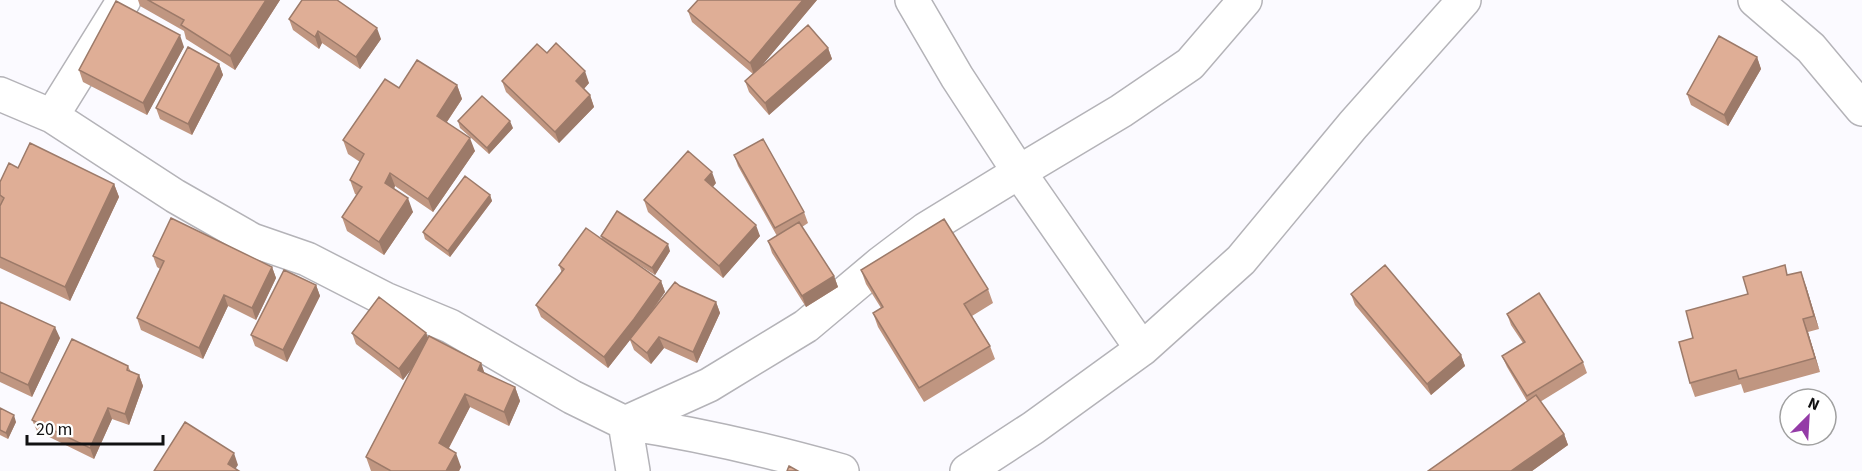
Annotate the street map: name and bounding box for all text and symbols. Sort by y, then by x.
north arrow [1778,387,1838,447]
text: N [1804,392,1823,416]
scale bar [27,408,164,446]
text: 20 m [36,417,72,442]

